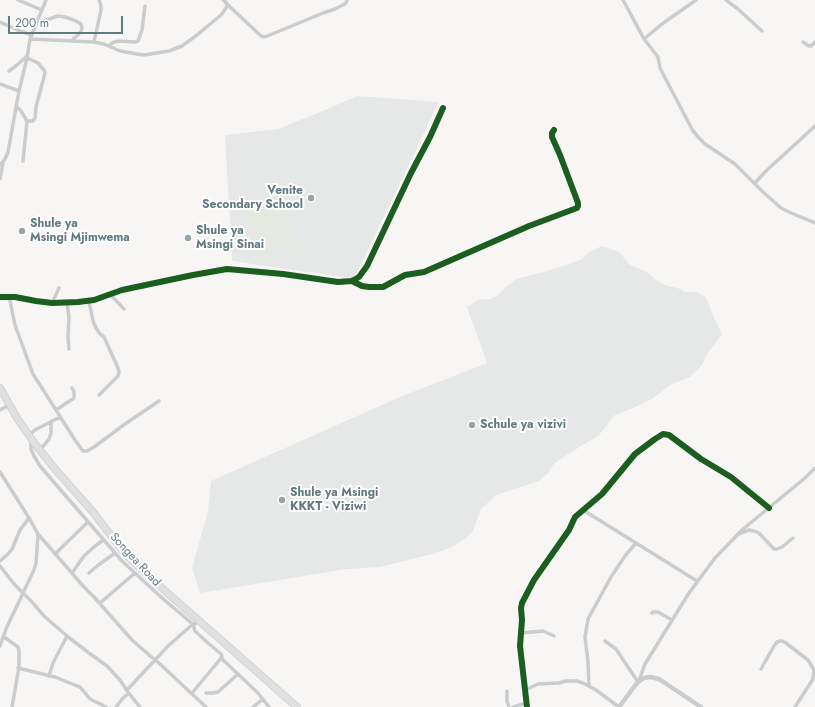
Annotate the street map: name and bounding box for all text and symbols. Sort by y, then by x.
scale bar [10,8,125,34]
text: 200 m [15,14,49,32]
place label: Venite Secondary School [202,184,303,212]
marker: Venite Secondary School [306,193,316,203]
place label: Shule ya Msingi Mjimwema [30,217,130,245]
place label: Shule ya Msingi Sinai [196,224,264,252]
marker: Shule ya Msingi Mjimwema [17,226,27,236]
marker: Shule ya Msingi Sinai [183,233,193,243]
place label: Schule ya vizivi [480,418,566,432]
marker: Schule ya vizivi [467,420,477,430]
place label: Shule ya Msingi KKKT - Viziwi [290,486,378,514]
marker: Shule ya Msingi KKKT - Viziwi [277,495,287,505]
street label: Songea Road [107,530,163,590]

